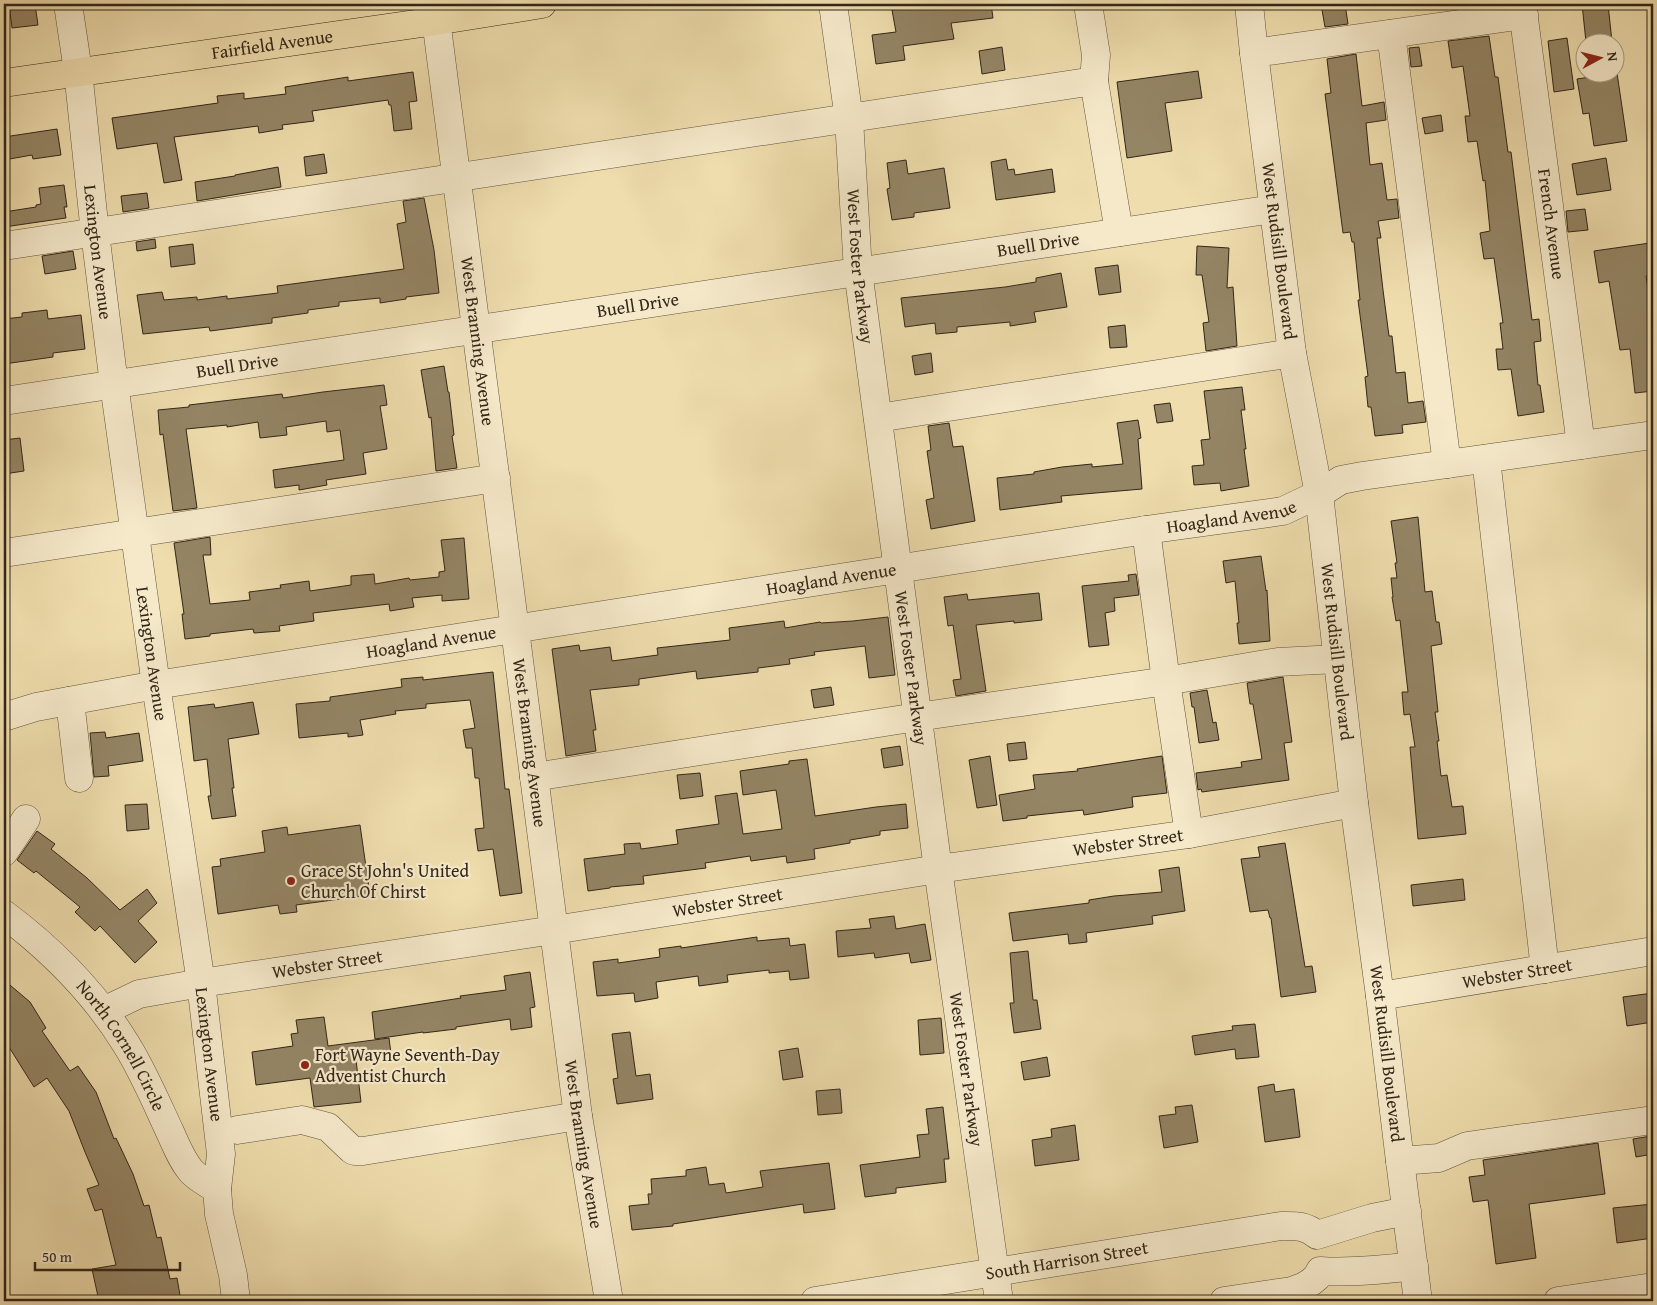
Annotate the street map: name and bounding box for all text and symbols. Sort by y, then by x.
street label: Fairfield Avenue [210,22,335,66]
north arrow [1574,32,1624,82]
text: N [1602,51,1623,63]
street label: West Rudisill Boulevard [1255,161,1304,342]
street label: French Avenue [1531,167,1573,281]
street label: Lexington Avenue [77,184,120,321]
street label: West Foster Parkway [840,188,882,346]
street label: Buell Drive [995,224,1081,264]
street label: West Branning Avenue [454,255,502,427]
street label: Buell Drive [595,285,681,324]
street label: Buell Drive [194,346,280,385]
street label: Hoagland Avenue [1165,492,1301,540]
street label: Hoagland Avenue [764,555,898,602]
street label: West Rudisill Boulevard [1314,562,1361,742]
street label: Lexington Avenue [129,585,175,722]
street label: West Foster Parkway [888,589,935,747]
street label: Hoagland Avenue [364,618,498,665]
street label: West Branning Avenue [506,657,554,829]
street label: Webster Street [1071,821,1186,863]
place label: Grace St John's United Church Of Chirst [301,857,469,905]
marker: Grace St John's United Church Of Chirst [285,875,297,887]
street label: Webster Street [670,880,785,924]
street label: Webster Street [270,942,385,985]
street label: Webster Street [1460,950,1575,995]
street label: West Rudisill Boulevard [1363,963,1412,1144]
street label: North Cornell Circle [70,973,173,1115]
street label: Lexington Avenue [189,986,231,1123]
street label: West Foster Parkway [943,990,991,1148]
place label: Fort Wayne Seventh-Day Adventist Church [315,1041,500,1089]
street label: West Branning Avenue [558,1058,611,1230]
marker: Fort Wayne Seventh-Day Adventist Church [299,1059,311,1071]
street label: South Harrison Street [983,1233,1151,1286]
scale bar [35,1240,180,1272]
text: 50 m [42,1246,73,1267]

